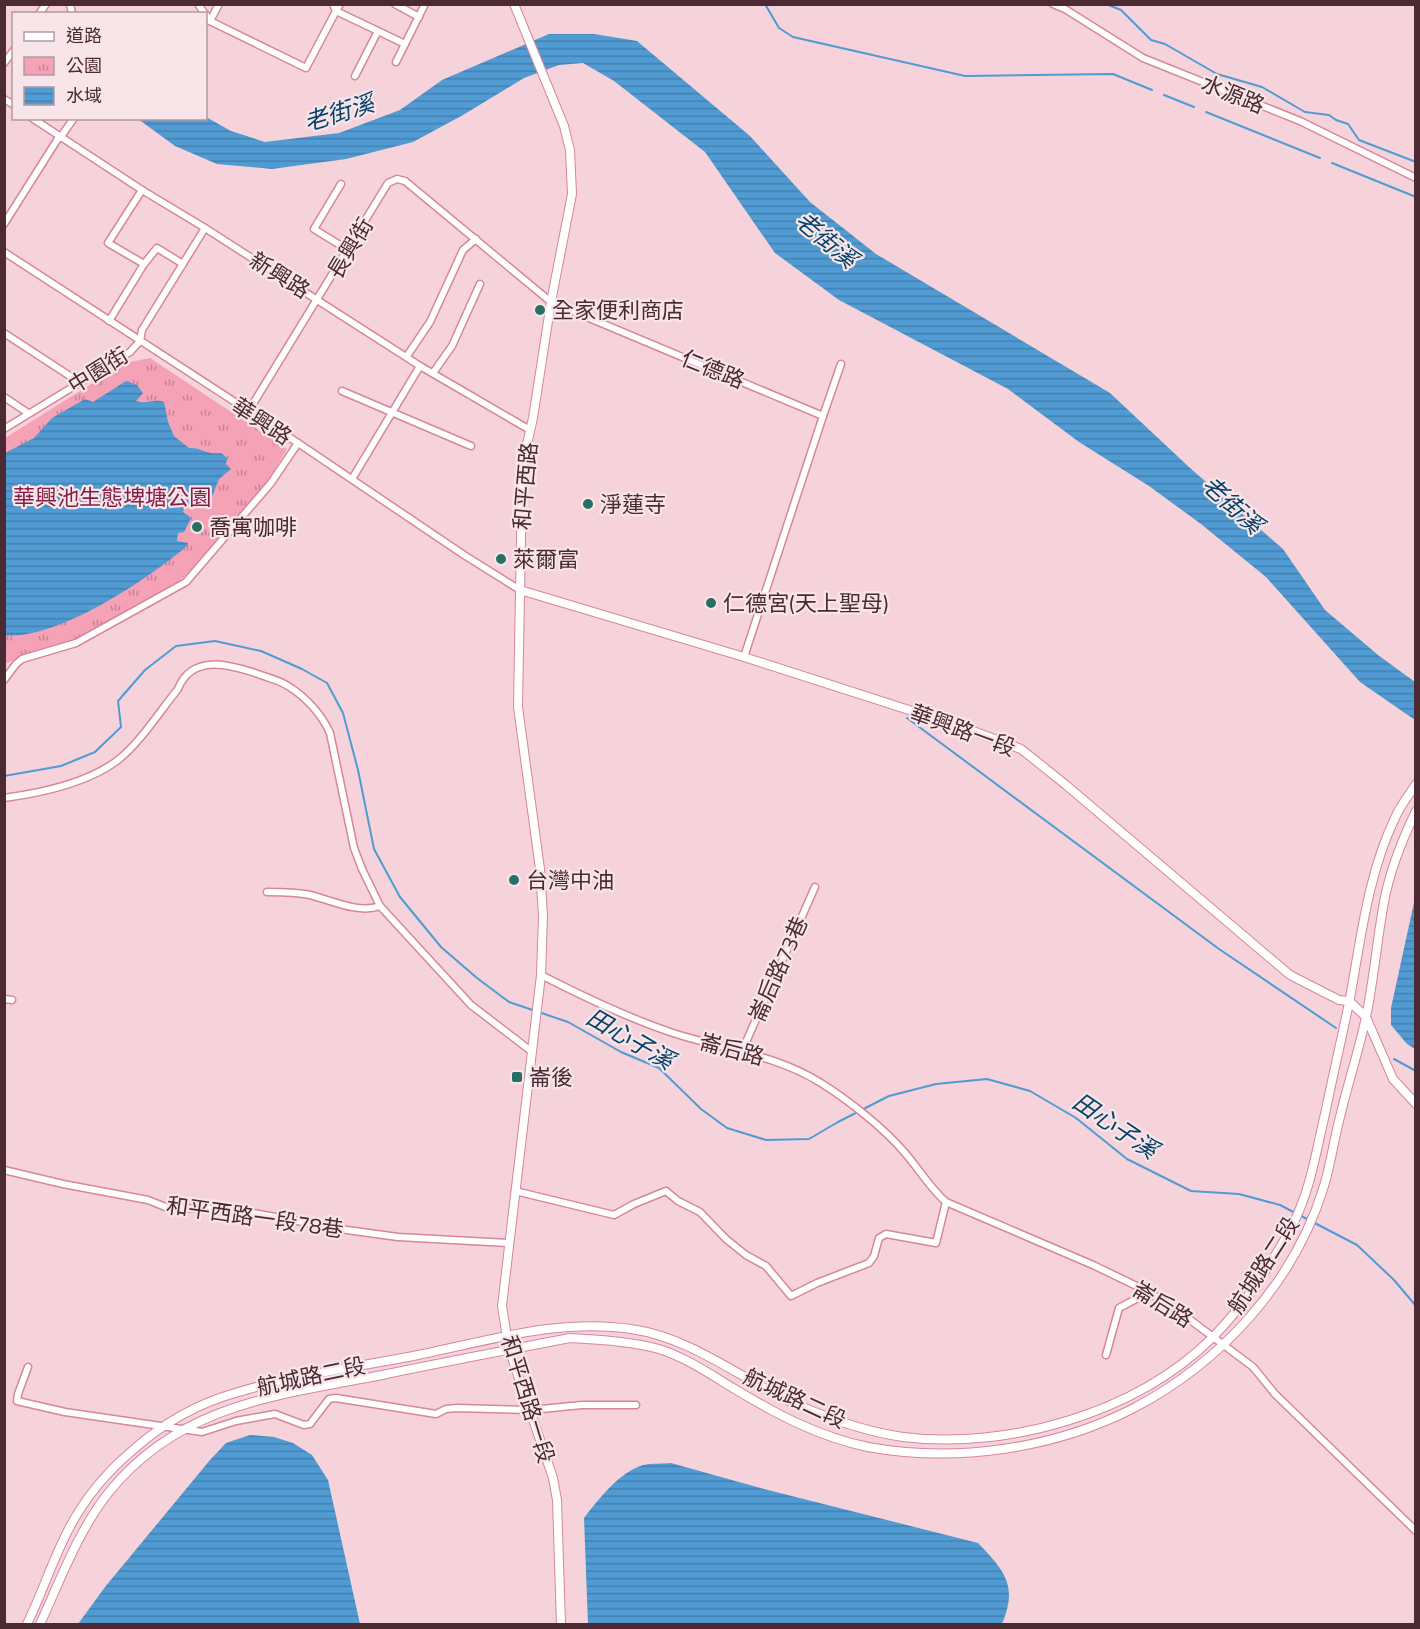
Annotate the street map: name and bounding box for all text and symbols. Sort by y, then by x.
legend [12,12,207,120]
text: 道路 [66,22,102,49]
text: 公園 [66,52,102,79]
street label: 水源路 [1196,66,1270,122]
text: 水域 [66,82,102,109]
water label: 老街溪 [299,83,381,140]
water label: 老街溪 [787,202,868,278]
street label: 長興街 [318,211,382,285]
street label: 新興路 [243,243,317,307]
place label: 全家便利商店 [552,293,684,327]
marker: 全家便利商店 [533,303,547,317]
street label: 中園街 [61,338,135,402]
street label: 仁德路 [676,341,750,397]
street label: 華興路 [225,389,299,453]
street label: 和平西路 [504,441,546,531]
water label: 老街溪 [1194,467,1274,544]
park label: 華興池生態埤塘公園 [13,480,211,514]
place label: 淨蓮寺 [600,487,666,521]
marker: 淨蓮寺 [581,497,595,511]
place label: 喬寓咖啡 [209,510,297,544]
marker: 喬寓咖啡 [190,520,204,534]
place label: 萊爾富 [513,542,579,576]
marker: 萊爾富 [494,552,508,566]
place label: 仁德宮(天上聖母) [723,586,889,620]
marker: 仁德宮(天上聖母) [704,596,718,610]
street label: 華興路一段 [905,695,1021,765]
place label: 台灣中油 [526,863,614,897]
marker: 台灣中油 [507,873,521,887]
street label: 崙后路73巷 [740,911,816,1027]
water label: 田心子溪 [580,999,684,1079]
street label: 崙后路 [696,1024,768,1074]
place label: 崙後 [529,1060,573,1094]
marker: 崙後 [510,1070,524,1084]
water label: 田心子溪 [1066,1083,1168,1169]
street label: 和平西路一段78巷 [164,1188,346,1246]
street label: 航城路二段 [1219,1210,1307,1320]
street label: 崙后路 [1126,1272,1200,1336]
street label: 和平西路一段 [492,1331,564,1467]
street label: 航城路二段 [254,1348,368,1404]
street label: 航城路二段 [738,1359,852,1437]

